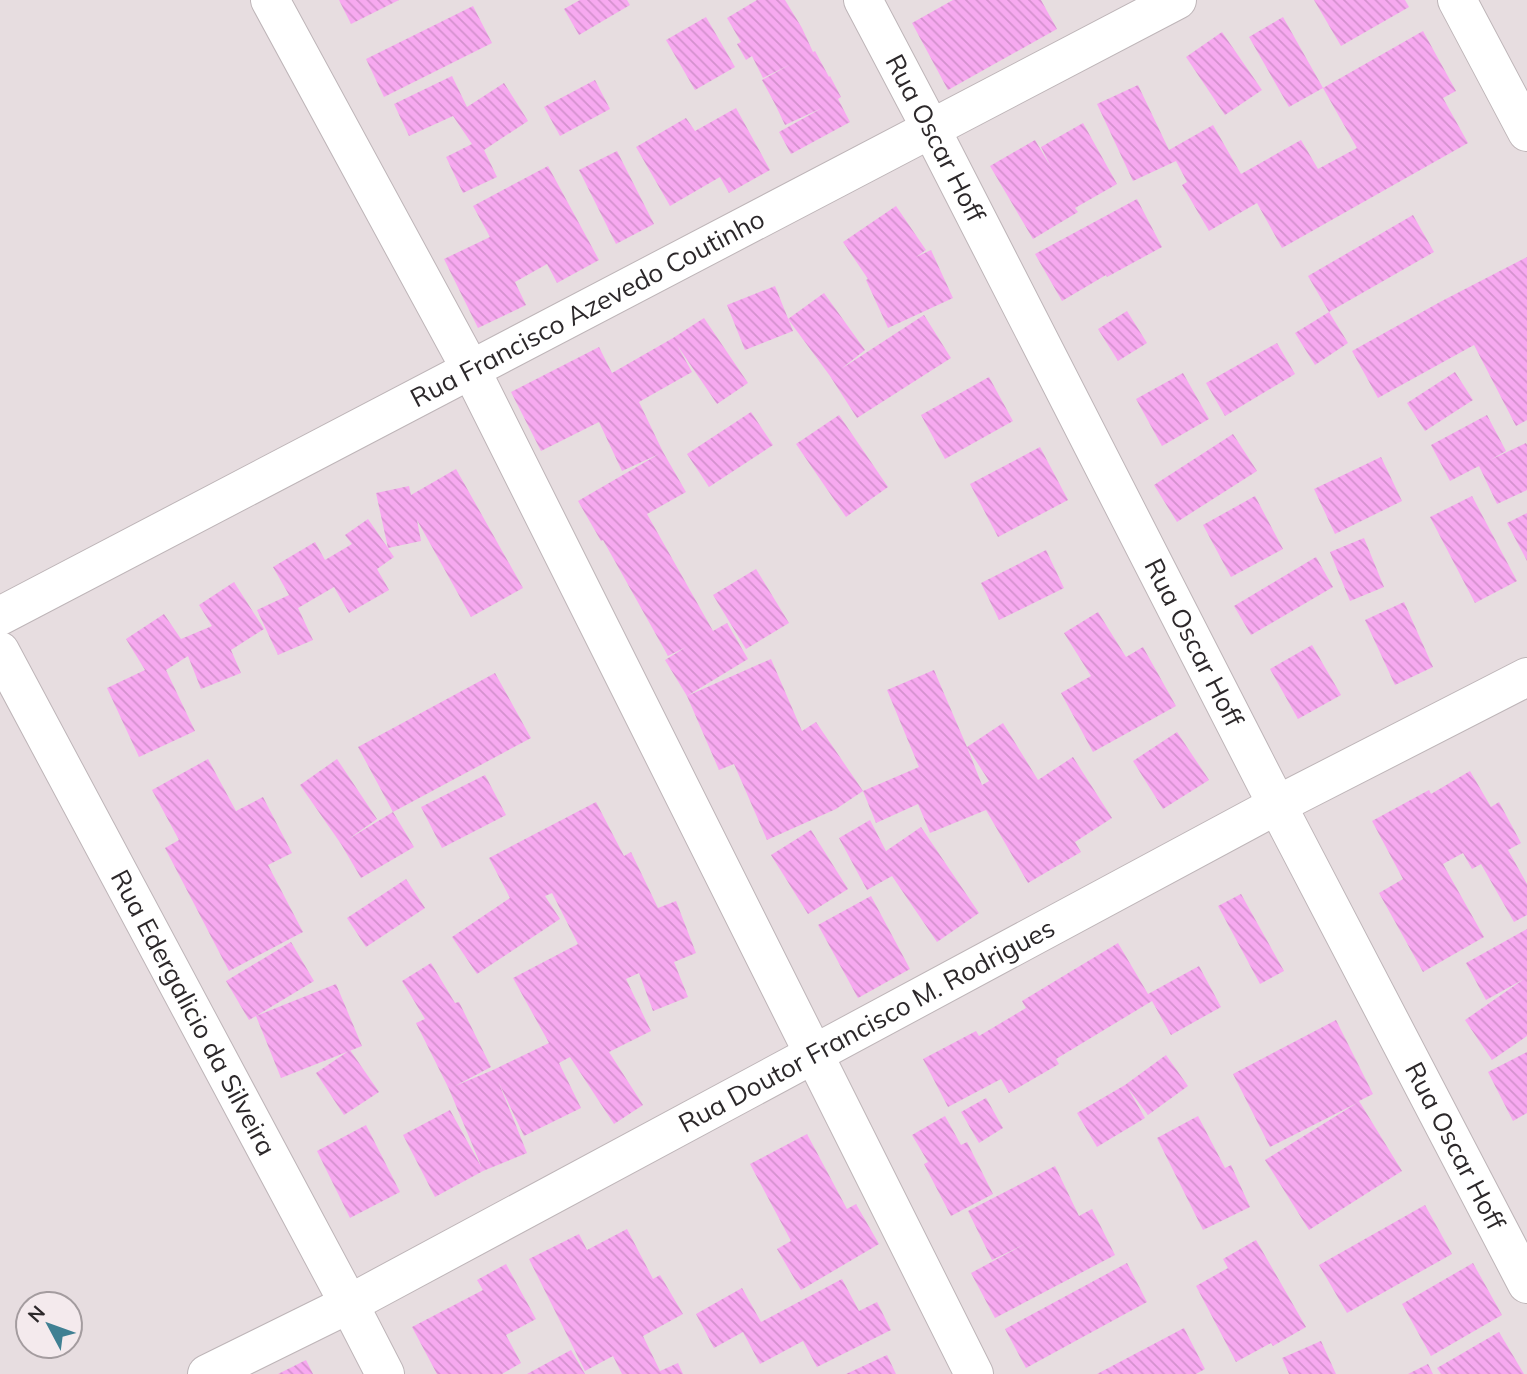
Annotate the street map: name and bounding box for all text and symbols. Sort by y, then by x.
street label: Rua Oscar Hoff [878,48,993,229]
street label: Rua Francisco Azevedo Coutinho [405,202,770,414]
street label: Rua Oscar Hoff [1138,553,1252,733]
street label: Rua Edergalicio da Silveira [104,864,284,1161]
street label: Rua Doutor Francisco M. Rodrigues [673,911,1060,1140]
street label: Rua Oscar Hoff [1398,1056,1513,1237]
north arrow [14,1290,84,1360]
text: N [22,1301,50,1327]

